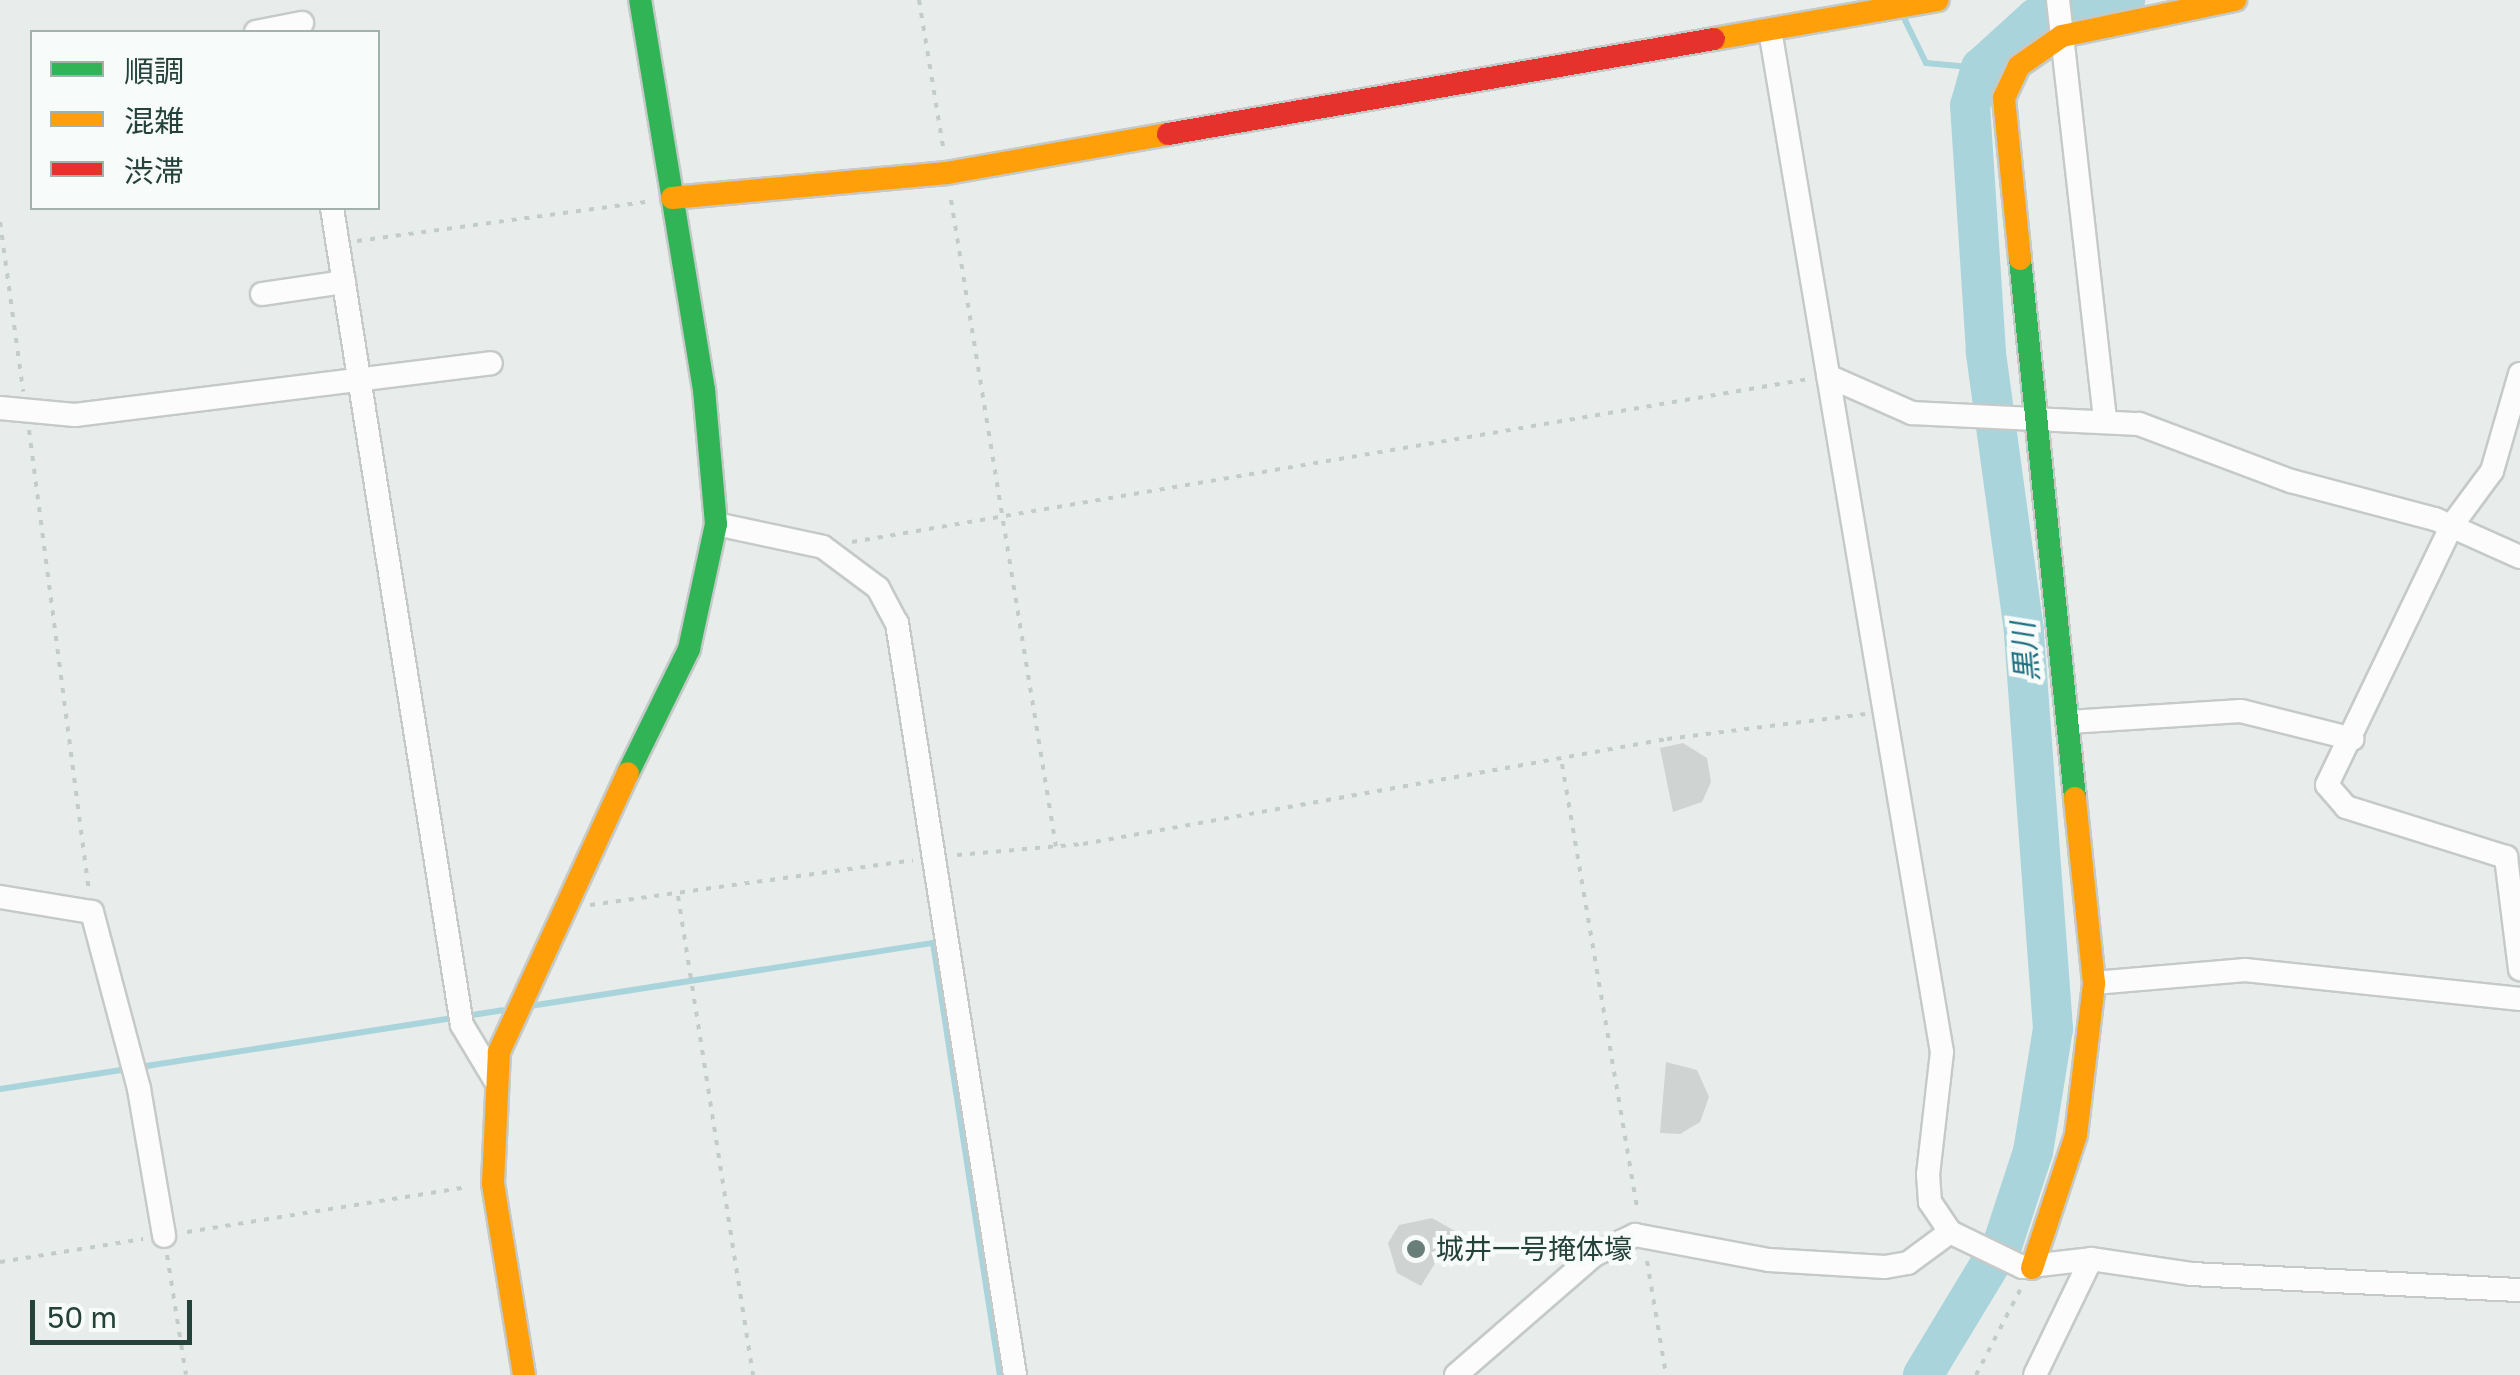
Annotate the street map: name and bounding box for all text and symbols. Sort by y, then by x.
legend [30,30,380,210]
text: 順調 [124,53,184,89]
text: 混雑 [124,103,184,139]
text: 渋滞 [124,153,184,189]
water label: 黒川 [2004,621,2046,683]
place label: 城井一号掩体壕 [1436,1232,1632,1266]
marker: 城井一号掩体壕 [1405,1238,1427,1260]
scale bar [35,1280,198,1342]
text: 50 m [47,1299,117,1335]

